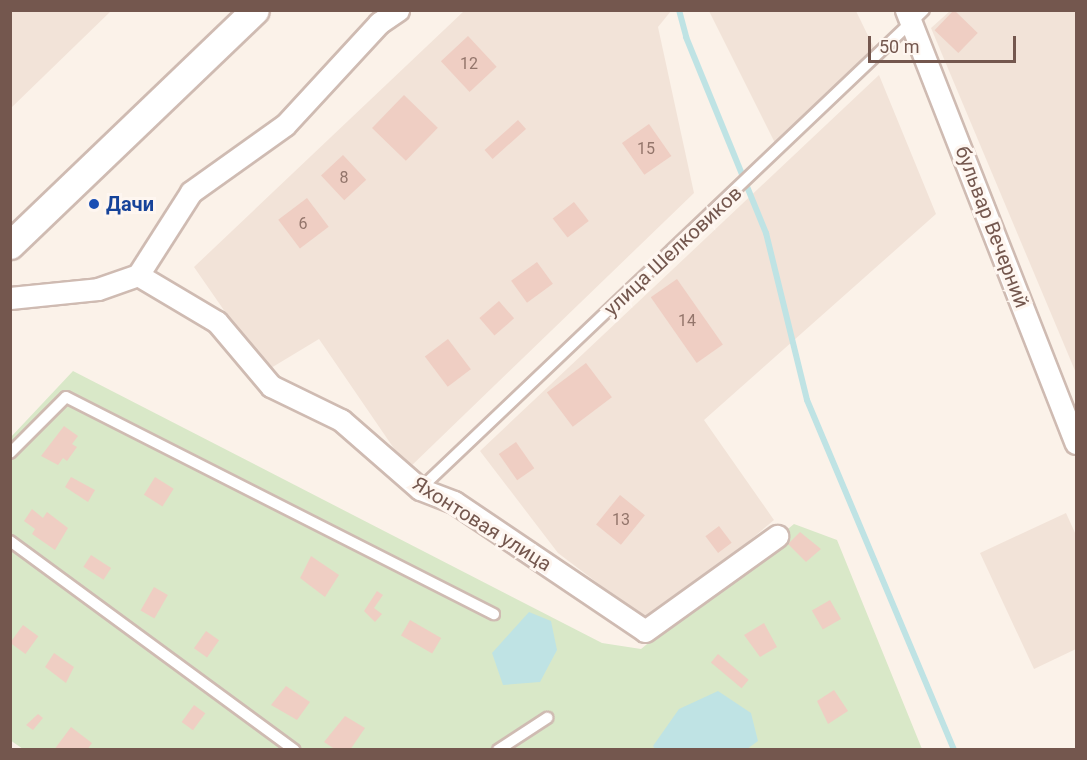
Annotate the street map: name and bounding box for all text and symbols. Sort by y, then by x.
scale bar [871,24,1020,62]
text: 50 m [879,36,919,57]
house number: 12 [460,54,478,74]
house number: 15 [637,139,655,159]
street label: бульвар Вечерний [950,143,1034,311]
house number: 8 [340,168,348,188]
street label: улица Шелковиков [599,181,747,321]
place label: Дачи [106,192,154,216]
marker: Дачи [87,197,101,211]
house number: 6 [299,214,307,234]
house number: 14 [678,311,696,331]
street label: Яхонтовая улица [408,472,556,576]
house number: 13 [612,510,630,530]

